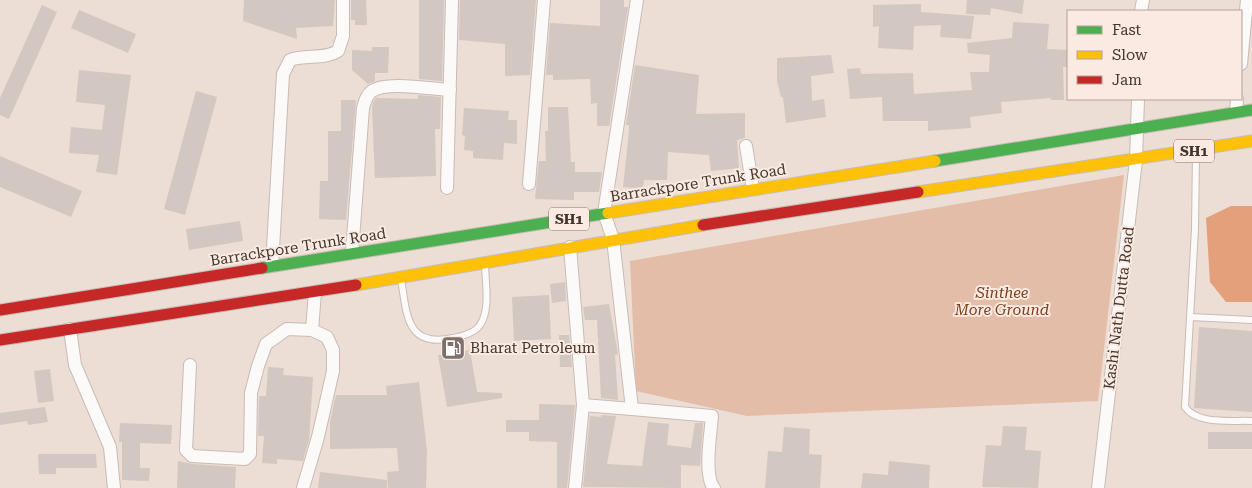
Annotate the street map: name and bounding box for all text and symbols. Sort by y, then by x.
legend [1067,10,1242,100]
text: Fast [1112,21,1142,39]
text: Slow [1112,46,1148,64]
text: Jam [1112,71,1142,89]
road number: SH1 [1174,140,1214,162]
street label: Barrackpore Trunk Road [609,160,788,206]
road number: SH1 [549,208,589,230]
street label: Barrackpore Trunk Road [209,224,388,270]
street label: Kashi Nath Dutta Road [1100,225,1138,391]
park label: Sinthee More Ground [954,284,1049,319]
fuel station icon: Bharat Petroleum [440,335,466,361]
place label: Bharat Petroleum [470,339,596,357]

